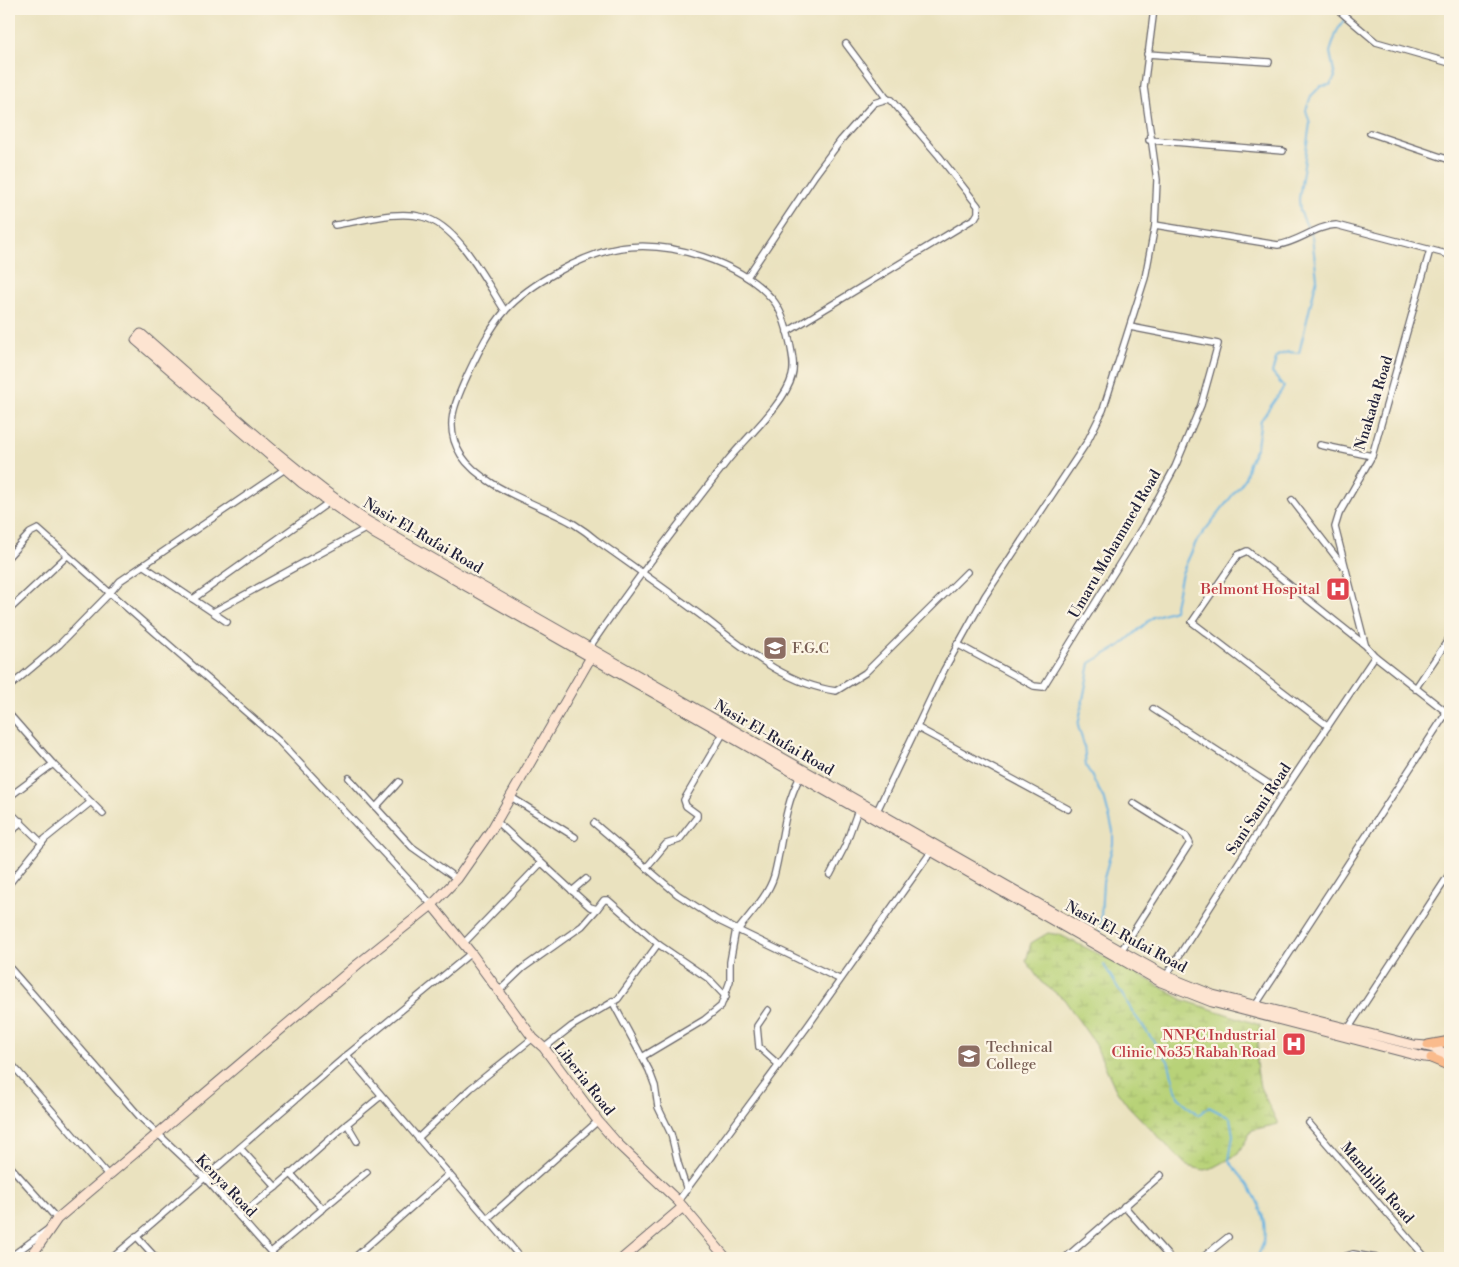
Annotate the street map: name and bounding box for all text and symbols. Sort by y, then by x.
street label: Nnakada Road [1351,353,1397,452]
street label: Umaru Mohammed Road [1065,466,1166,622]
street label: Nasir El-Rufai Road [360,494,487,578]
hospital icon: Belmont Hospital [1325,576,1351,602]
place label: Belmont Hospital [1199,580,1321,599]
school or university icon: F.G.C [762,635,788,661]
place label: F.G.C [792,639,829,658]
street label: Nasir El-Rufai Road [711,696,838,780]
street label: Sani Sami Road [1222,759,1296,858]
street label: Nasir El-Rufai Road [1062,897,1191,977]
place label: NNPC Industrial Clinic No35 Rabah Road [1111,1026,1277,1062]
hospital icon: NNPC Industrial Clinic No35 Rabah Road [1281,1031,1307,1057]
street label: Liberia Road [549,1038,619,1120]
place label: Technical College [986,1038,1053,1074]
school or university icon: Technical College [956,1043,982,1069]
street label: Mambilla Road [1336,1138,1418,1228]
street label: Kenya Road [191,1151,261,1222]

